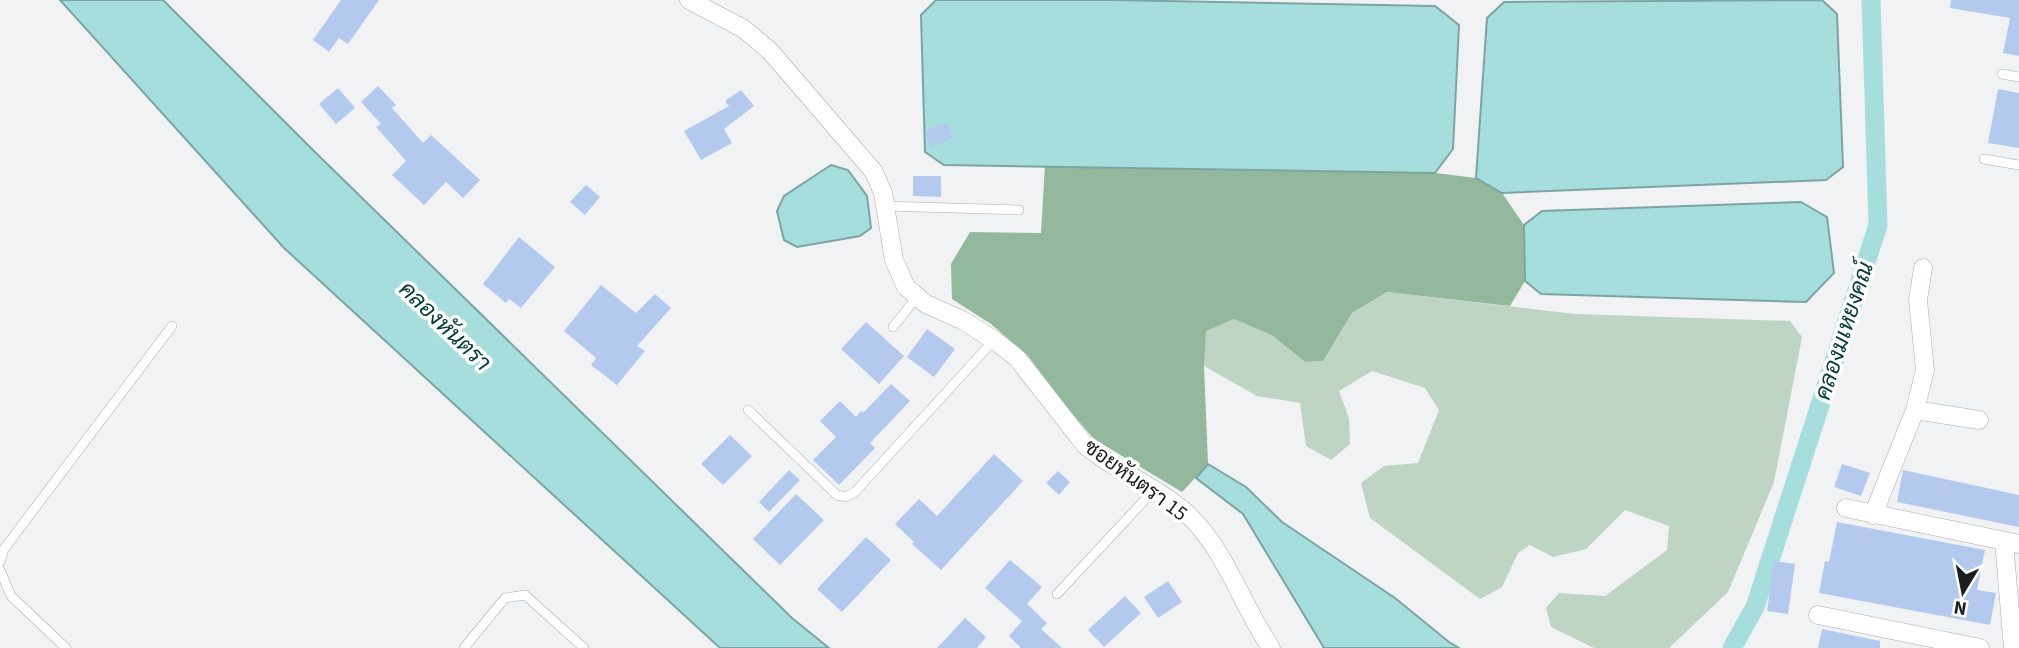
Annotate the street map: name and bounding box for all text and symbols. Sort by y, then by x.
water label: คลองมเหยงคณ์ [1806,255,1883,404]
water label: คลองหันตรา [392,274,498,378]
street label: ซอยหันตรา 15 [1078,432,1194,528]
north arrow [1928,557,1998,627]
text: N [1952,593,1969,622]

